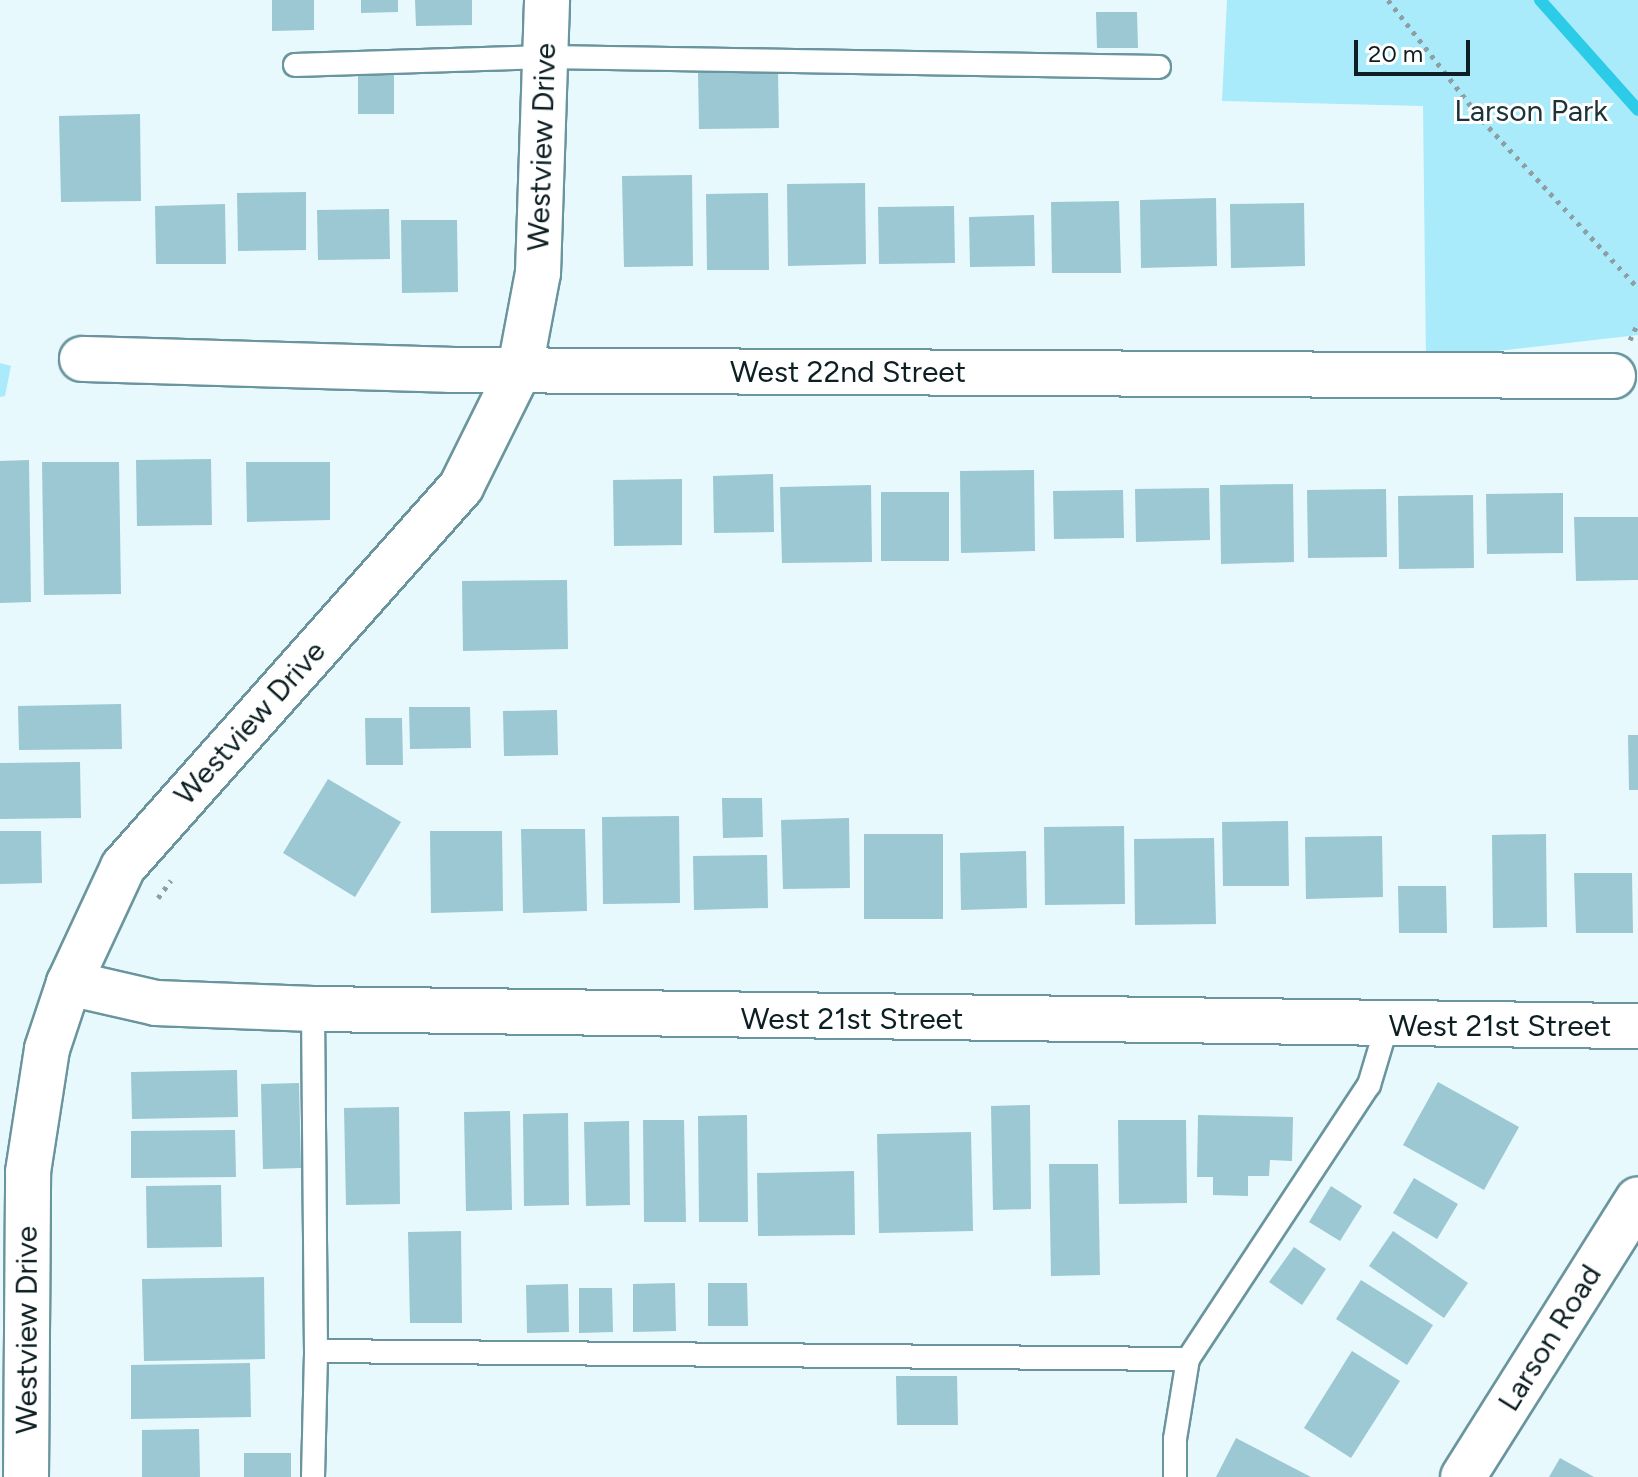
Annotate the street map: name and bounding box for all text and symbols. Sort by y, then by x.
scale bar [1358,24,1474,74]
text: 20 m [1368,39,1423,68]
street label: Westview Drive [520,42,564,252]
park label: Larson Park [1454,93,1608,129]
street label: West 22nd Street [730,354,966,390]
street label: Westview Drive [167,634,333,812]
street label: West 21st Street [741,1001,963,1037]
street label: West 21st Street [1389,1008,1611,1044]
street label: Westview Drive [9,1226,45,1434]
street label: Larson Road [1491,1258,1609,1418]

